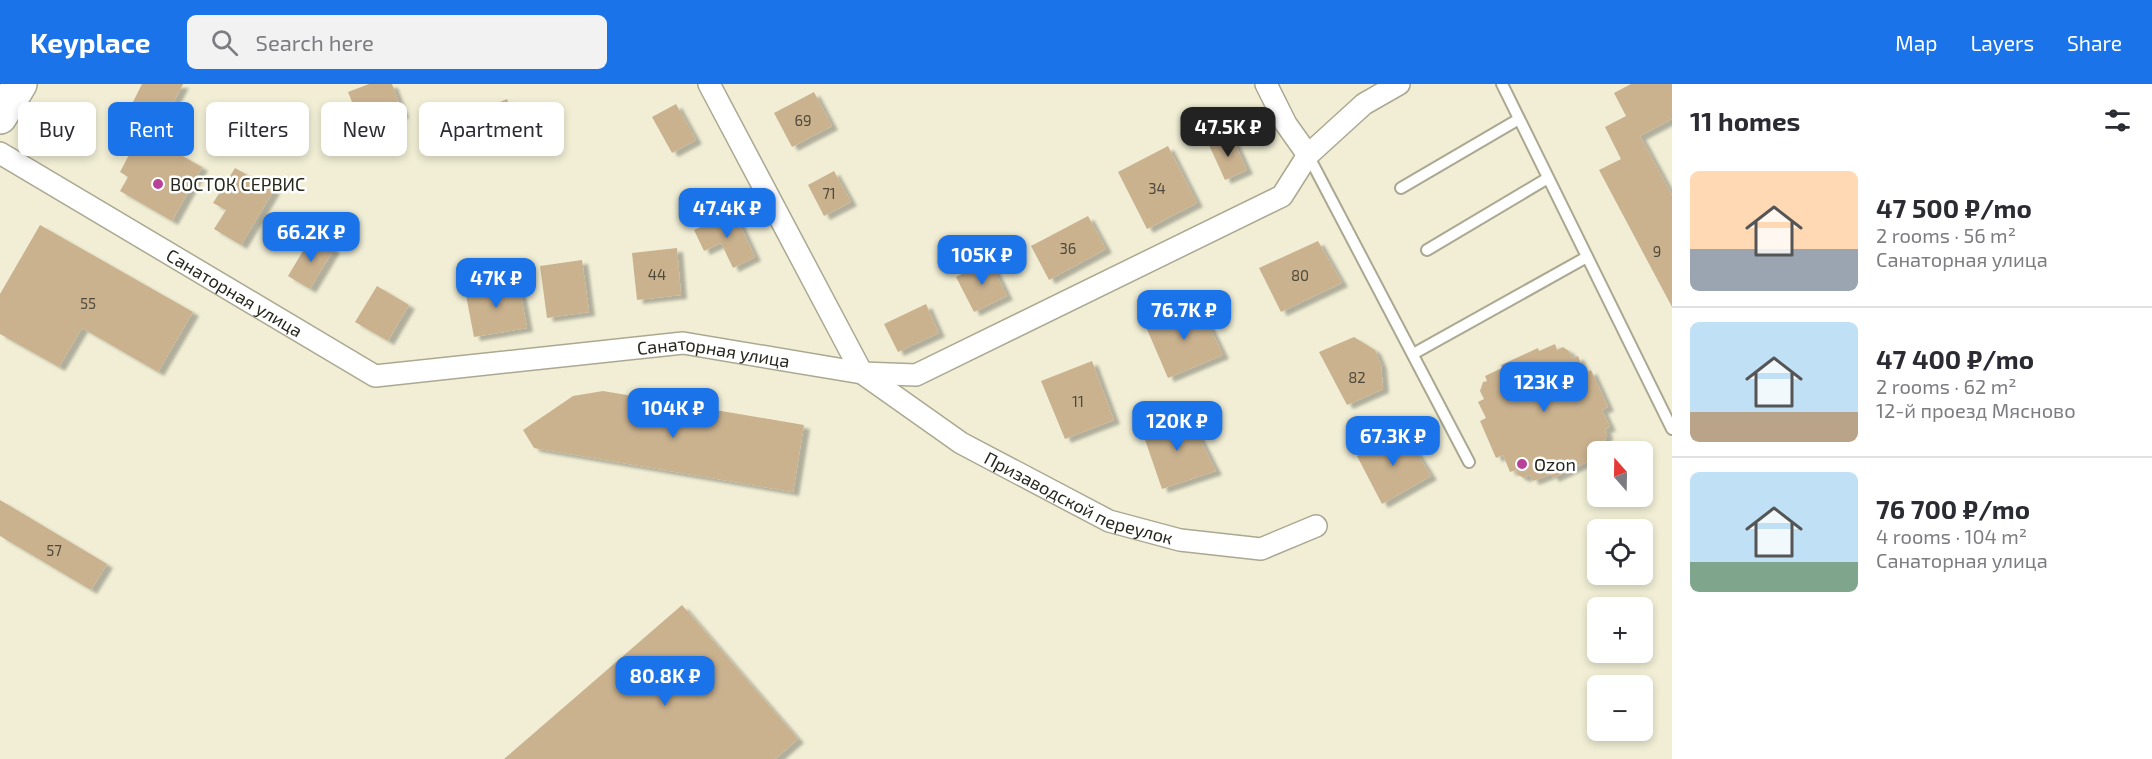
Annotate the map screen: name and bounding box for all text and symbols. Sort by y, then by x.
search box [187,15,607,69]
text: Keyplace [30,25,151,59]
icon: search [208,26,241,59]
text: Search here [256,29,374,55]
text: Map [1895,30,1937,55]
text: Layers [1970,30,2034,55]
text: Share [2067,30,2122,55]
chip: Buy [18,102,96,156]
chip: Rent [108,102,194,156]
chip: Filters [206,102,309,156]
chip: New [321,102,407,156]
chip: Apartment [419,102,564,156]
icon: filters [2101,104,2134,137]
text: 11 homes [1690,105,1800,136]
pin: 47.5K ₽ [1173,107,1283,158]
house number: 69 [794,111,812,129]
text: 47.5K ₽ [1194,114,1262,138]
place label: ВОСТОК СЕРВИС [170,173,305,195]
marker: ВОСТОК СЕРВИС [151,177,165,191]
house number: 34 [1148,179,1166,197]
house number: 71 [822,184,836,202]
pin: 47.4K ₽ [672,188,782,239]
text: 47 500 ₽/mo [1876,192,2032,223]
text: 47.4K ₽ [693,195,761,219]
icon: home [1738,195,1810,267]
pin: 66.2K ₽ [256,212,366,263]
text: 66.2K ₽ [277,219,345,243]
text: 2 rooms · 56 m² [1876,223,2016,247]
pin: 105K ₽ [933,235,1031,286]
house number: 36 [1060,239,1076,257]
text: 105K ₽ [952,242,1012,266]
house number: 9 [1653,242,1661,260]
street label: Санаторная улица [163,244,307,342]
text: Санаторная улица [1876,247,2048,271]
pin: 47K ₽ [454,258,538,309]
text: 47K ₽ [470,265,522,289]
house number: 44 [648,265,666,283]
house number: 80 [1291,266,1309,284]
pin: 76.7K ₽ [1129,290,1239,341]
house number: 55 [80,294,96,312]
text: 76.7K ₽ [1151,297,1217,321]
street label: Санаторная улица [636,332,792,372]
text: 47 400 ₽/mo [1876,343,2034,374]
icon: home [1738,346,1810,418]
pin: 123K ₽ [1495,362,1593,413]
house number: 82 [1348,368,1366,386]
text: 123K ₽ [1514,369,1574,393]
text: 2 rooms · 62 m² [1876,374,2016,398]
pin: 104K ₽ [624,388,722,439]
house number: 11 [1072,392,1084,410]
text: 104K ₽ [642,395,704,419]
text: 12-й проезд Мясново [1876,398,2076,422]
pin: 120K ₽ [1128,401,1226,452]
text: 120K ₽ [1146,408,1208,432]
pin: 67.3K ₽ [1338,416,1448,467]
text: 67.3K ₽ [1360,423,1426,447]
north arrow [1587,441,1653,507]
map controls [1587,441,1653,741]
street label: Призаводской переулок [981,446,1176,549]
place label: Ozon [1534,453,1576,475]
marker: Ozon [1515,457,1529,471]
text: 76 700 ₽/mo [1876,493,2030,524]
icon: home [1738,496,1810,568]
button: locate [1587,519,1653,585]
text: 4 rooms · 104 m² [1876,524,2027,548]
house number: 57 [46,541,62,559]
text: Санаторная улица [1876,548,2048,572]
button: + [1587,597,1653,663]
pin: 80.8K ₽ [610,656,720,707]
text: 80.8K ₽ [629,663,701,687]
button: − [1587,675,1653,741]

